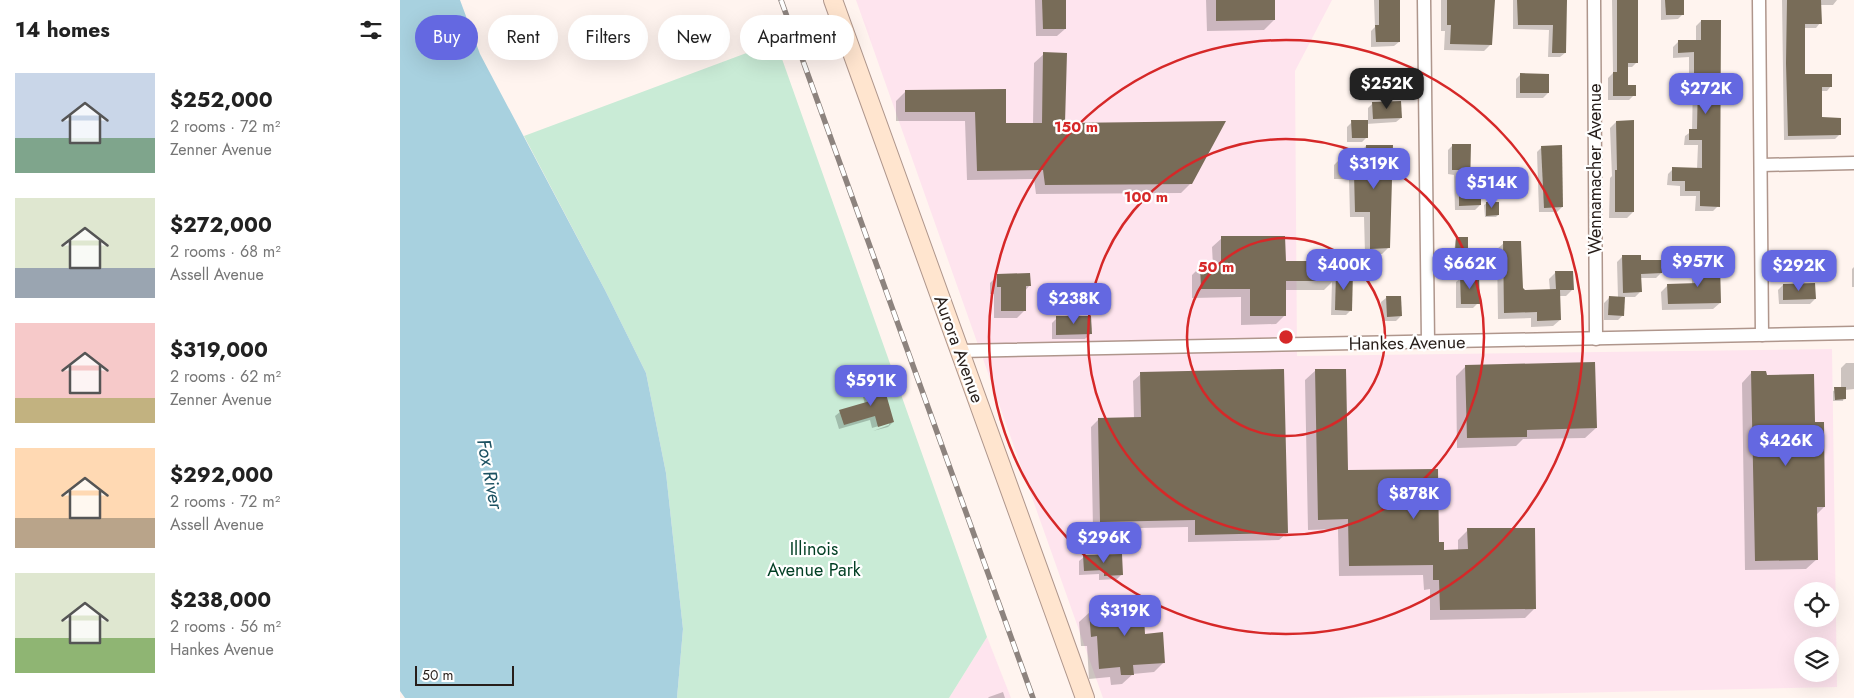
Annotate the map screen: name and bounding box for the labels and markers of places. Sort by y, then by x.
pin: $252K [1352,68,1422,110]
pin: $272K [1671,72,1741,115]
pin: $319K [1339,148,1409,190]
pin: $514K [1457,166,1527,209]
pin: $957K [1663,246,1733,288]
pin: $400K [1309,248,1379,291]
pin: $662K [1435,248,1505,290]
pin: $292K [1764,250,1834,292]
pin: $238K [1039,282,1109,325]
centre of rings [1277,328,1295,346]
pin: $591K [836,364,906,407]
pin: $426K [1751,424,1821,467]
pin: $878K [1379,478,1449,520]
pin: $296K [1069,522,1139,564]
pin: $319K [1090,594,1160,637]

